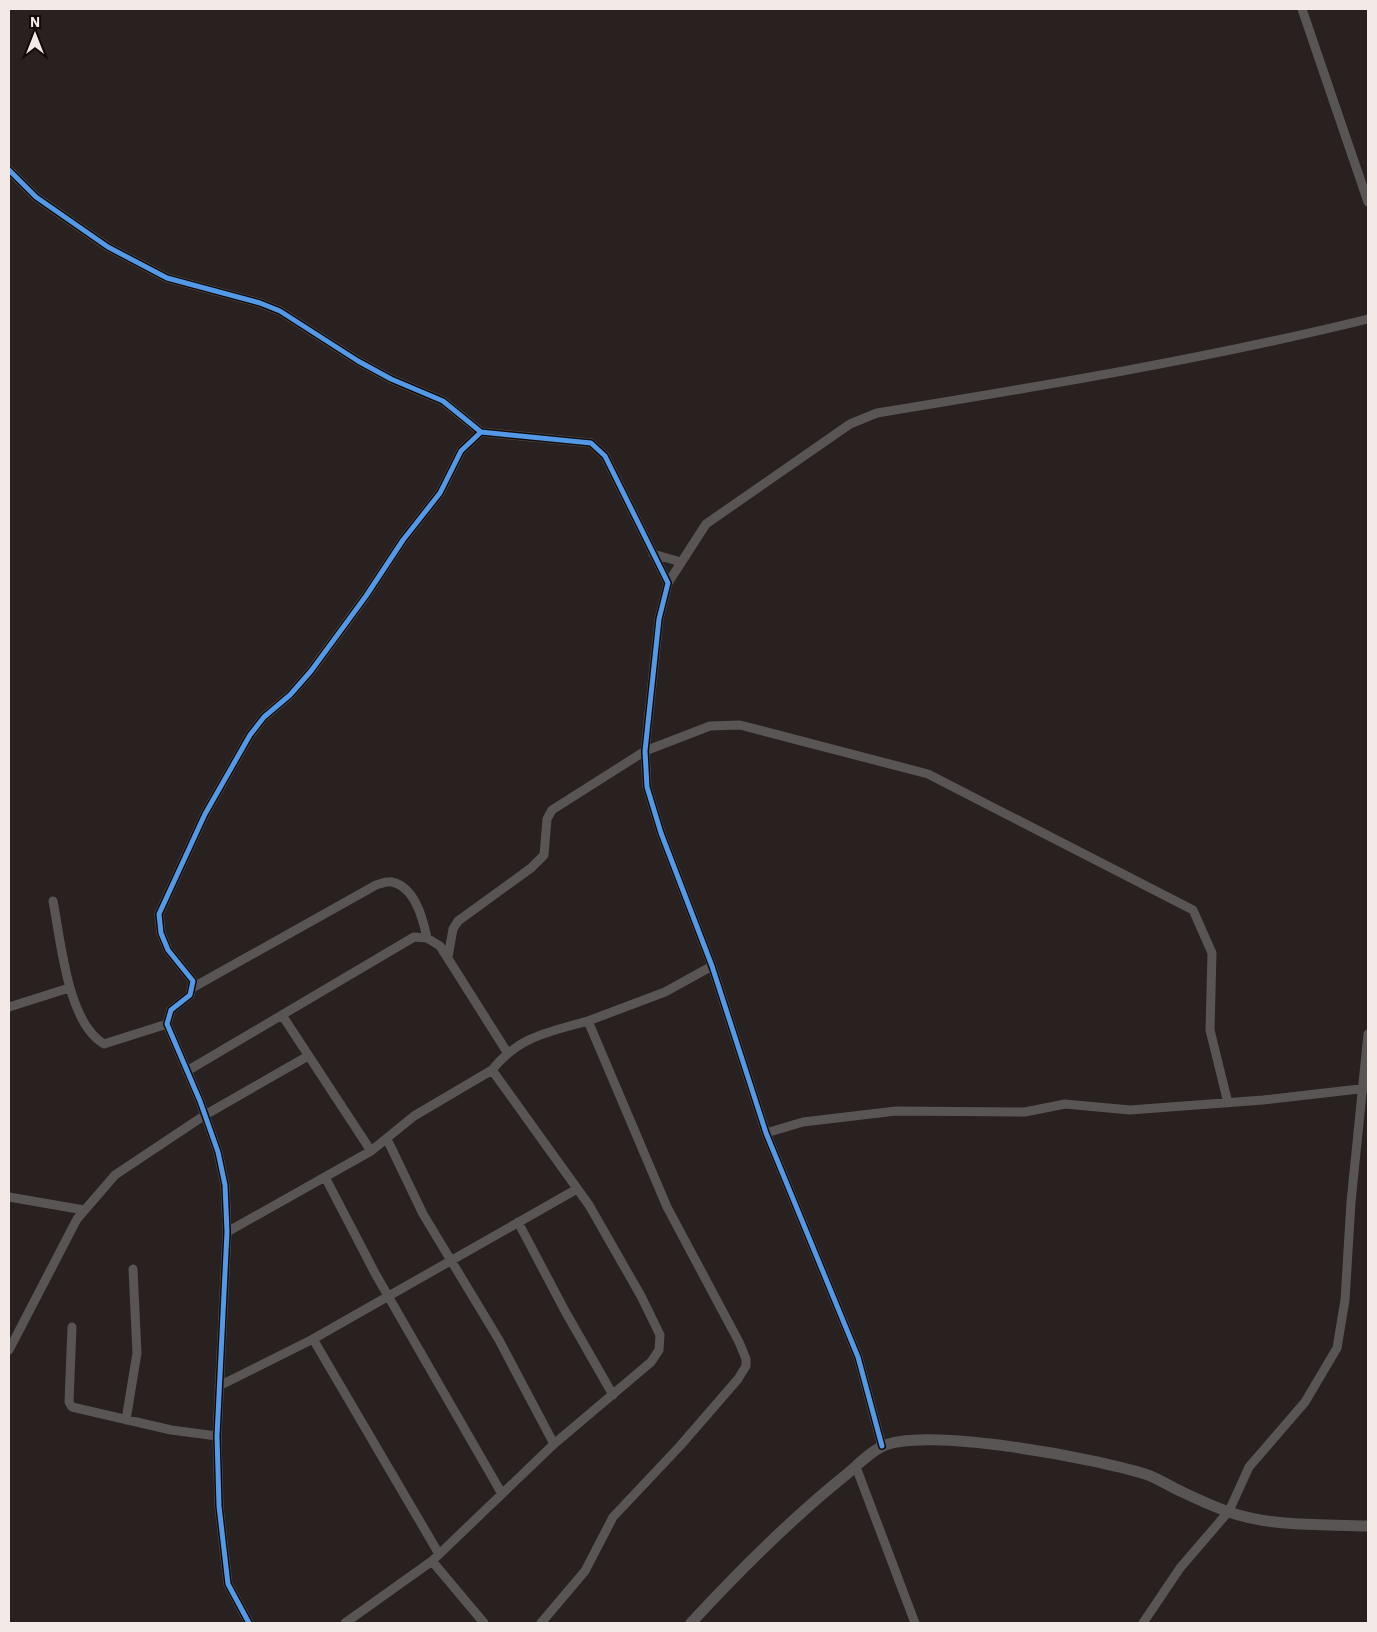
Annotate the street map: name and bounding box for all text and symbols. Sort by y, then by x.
north arrow [10,10,60,60]
text: N [30,13,40,31]

